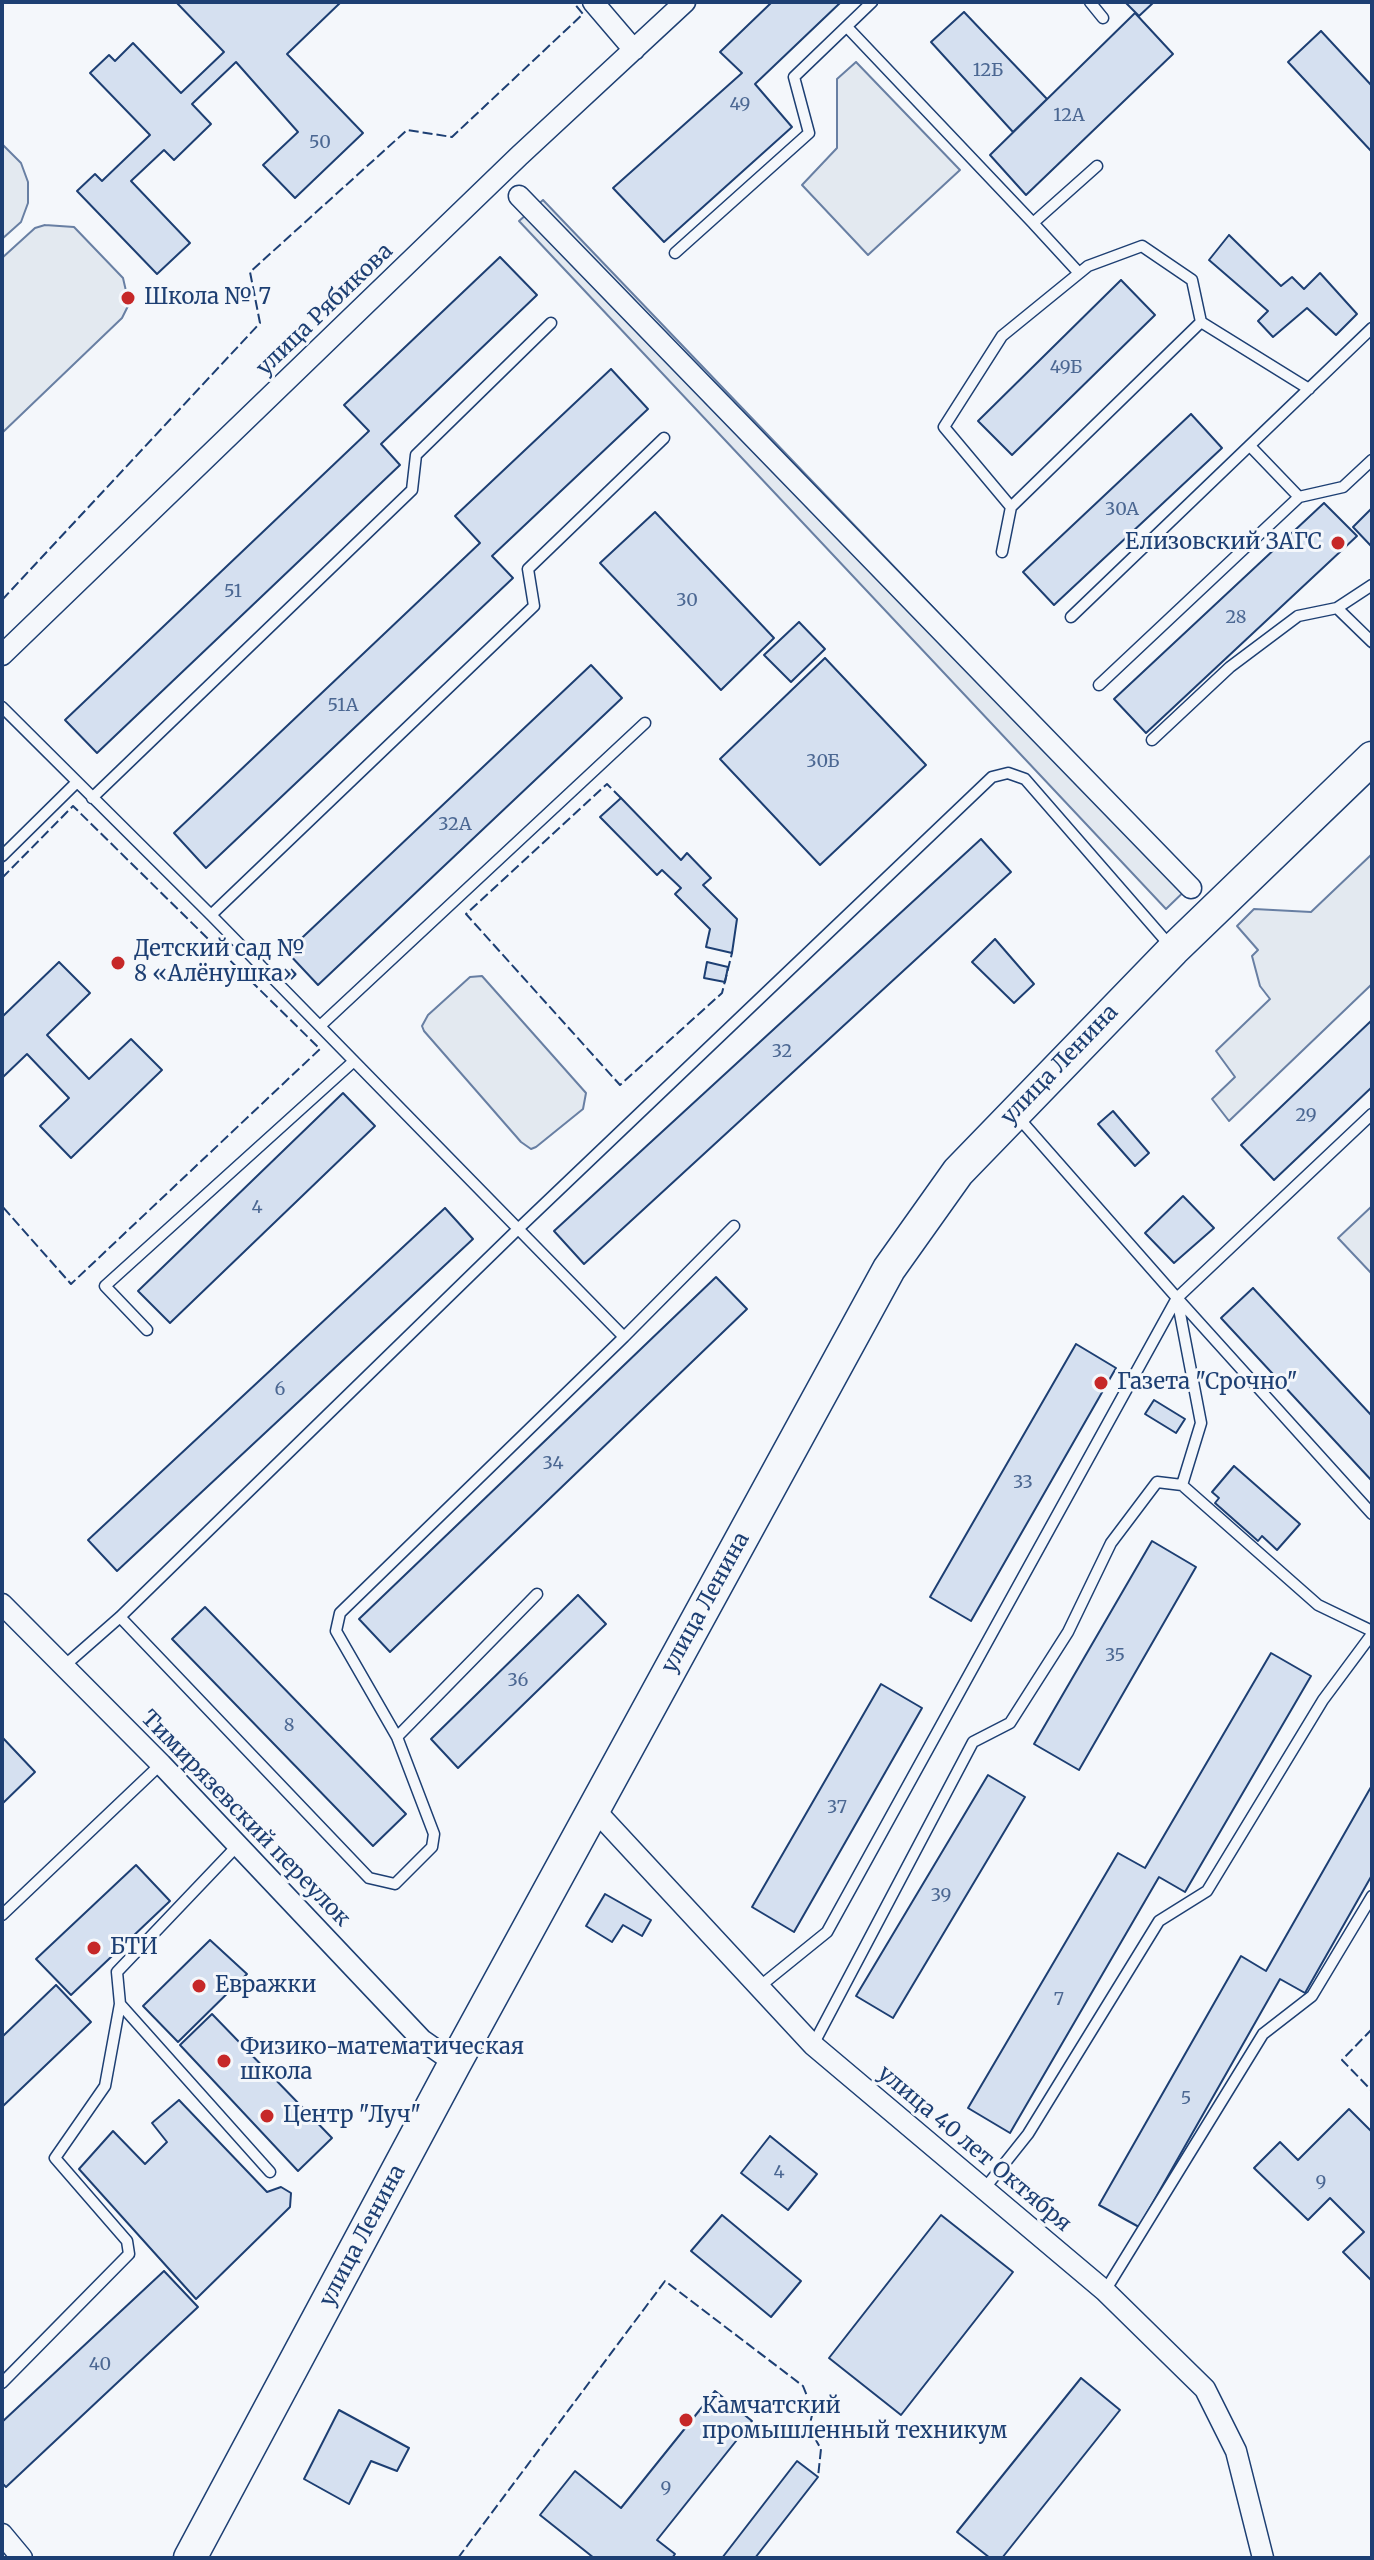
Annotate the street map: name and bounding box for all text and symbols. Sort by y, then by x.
house number: 12Б [973,60,1003,82]
house number: 49 [730,94,750,116]
house number: 12А [1053,105,1085,127]
house number: 50 [309,132,331,154]
street label: улица Рябикова [252,238,398,382]
place label: Школа № 7 [144,285,271,311]
marker: Школа № 7 [119,289,137,307]
house number: 49Б [1050,357,1082,379]
house number: 30А [1105,499,1139,521]
place label: Елизовский ЗАГС [1125,530,1322,556]
marker: Елизовский ЗАГС [1329,534,1347,552]
house number: 51 [224,581,242,603]
house number: 30 [676,590,698,612]
house number: 28 [1225,607,1247,629]
house number: 51А [328,695,358,717]
house number: 30Б [806,751,840,773]
house number: 32А [438,814,472,836]
place label: Детский сад № 8 «Алёнушка» [134,937,306,988]
marker: Детский сад № 8 «Алёнушка» [109,954,127,972]
street label: улица Ленина [996,999,1124,1131]
house number: 32 [772,1041,792,1063]
house number: 29 [1295,1105,1317,1127]
house number: 4 [251,1197,263,1219]
place label: Газета "Срочно" [1117,1370,1298,1396]
marker: Газета "Срочно" [1092,1374,1110,1392]
house number: 6 [275,1379,285,1401]
house number: 34 [542,1453,564,1475]
house number: 33 [1013,1472,1033,1494]
street label: улица Ленина [656,1528,756,1678]
house number: 35 [1105,1645,1125,1667]
house number: 36 [508,1670,528,1692]
street label: Тимирязевский переулок [135,1706,355,1932]
house number: 8 [284,1715,294,1737]
house number: 37 [827,1797,847,1819]
house number: 39 [931,1885,951,1907]
place label: БТИ [110,1935,158,1961]
marker: БТИ [85,1939,103,1957]
place label: Евражки [215,1973,316,1999]
marker: Евражки [190,1977,208,1995]
house number: 7 [1054,1989,1064,2011]
place label: Физико-математическая школа [240,2035,524,2086]
marker: Физико-математическая школа [215,2052,233,2070]
street label: улица 40 лет Октября [872,2060,1076,2238]
house number: 5 [1181,2088,1191,2110]
place label: Центр "Луч" [283,2103,421,2129]
marker: Центр "Луч" [258,2107,276,2125]
street label: улица Ленина [315,2161,411,2311]
house number: 4 [773,2162,785,2184]
house number: 9 [1316,2172,1326,2194]
house number: 40 [89,2354,111,2376]
place label: Камчатский промышленный техникум [702,2394,1007,2446]
marker: Камчатский промышленный техникум [677,2411,695,2429]
house number: 9 [661,2478,671,2500]

